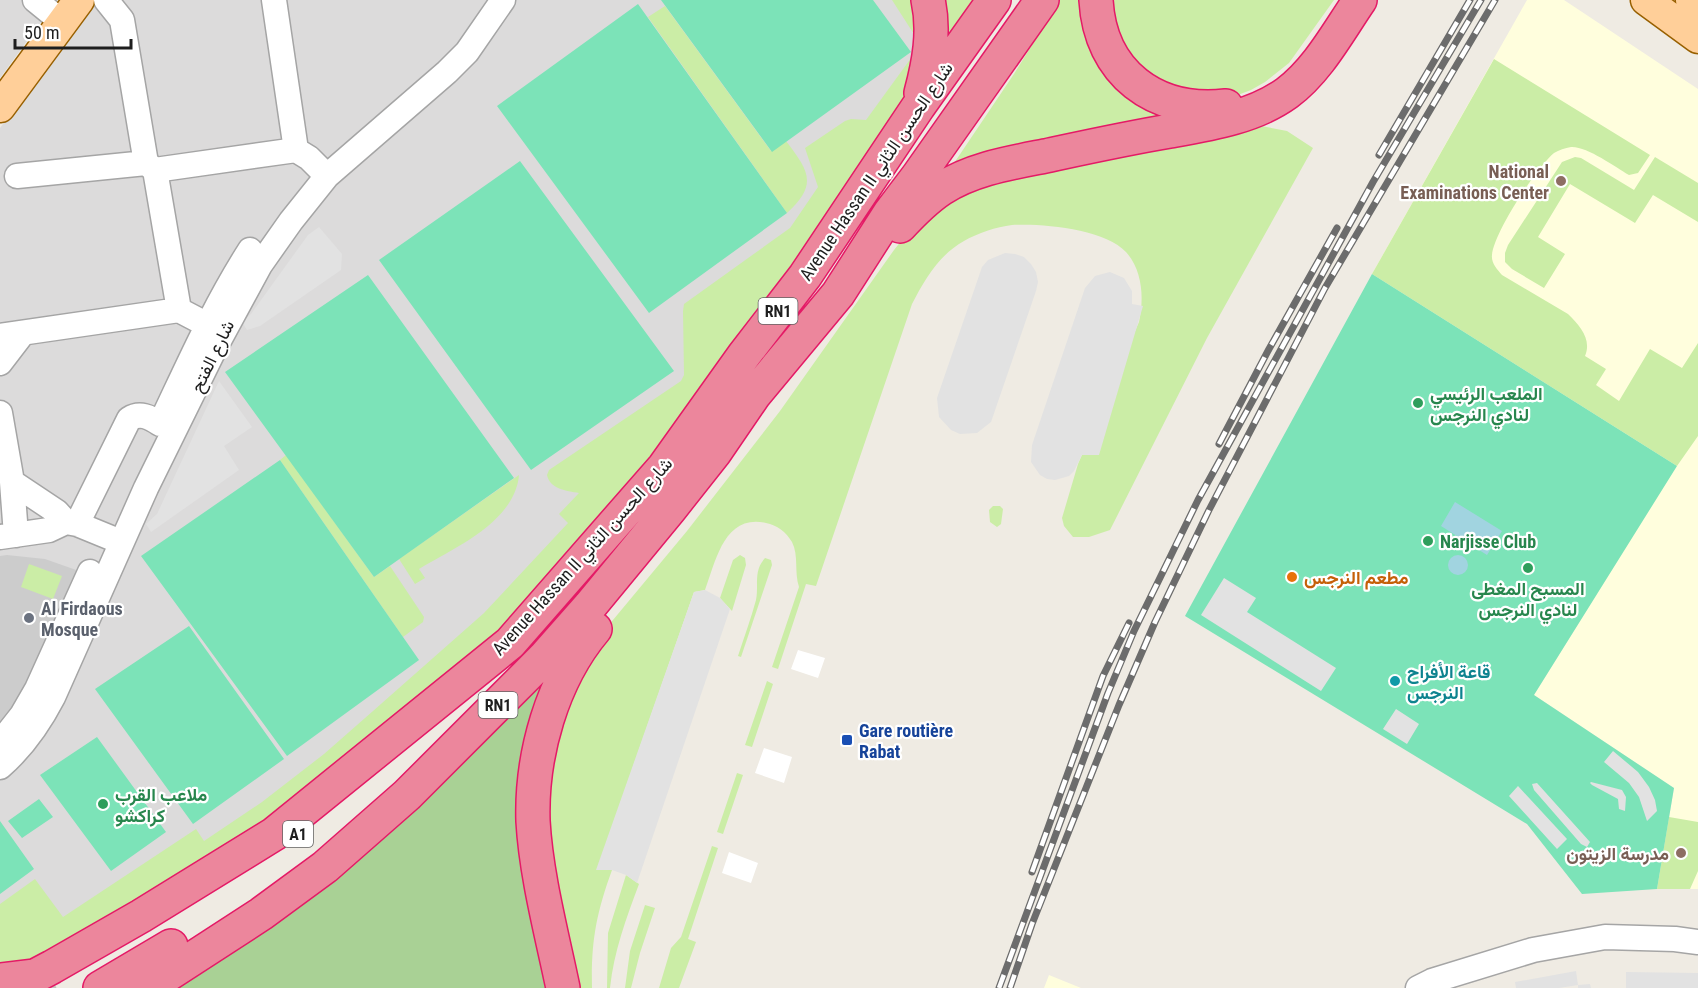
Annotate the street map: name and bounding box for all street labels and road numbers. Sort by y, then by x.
street label: Avenue Hassan II شارع الحسن الثاني [795,58,961,287]
road number: RN1 [758,298,798,324]
street label: شارع الفتح [186,317,240,396]
street label: Avenue Hassan II شارع الحسن الثاني [488,453,680,663]
road number: RN1 [478,692,518,718]
road number: A1 [283,821,313,847]

